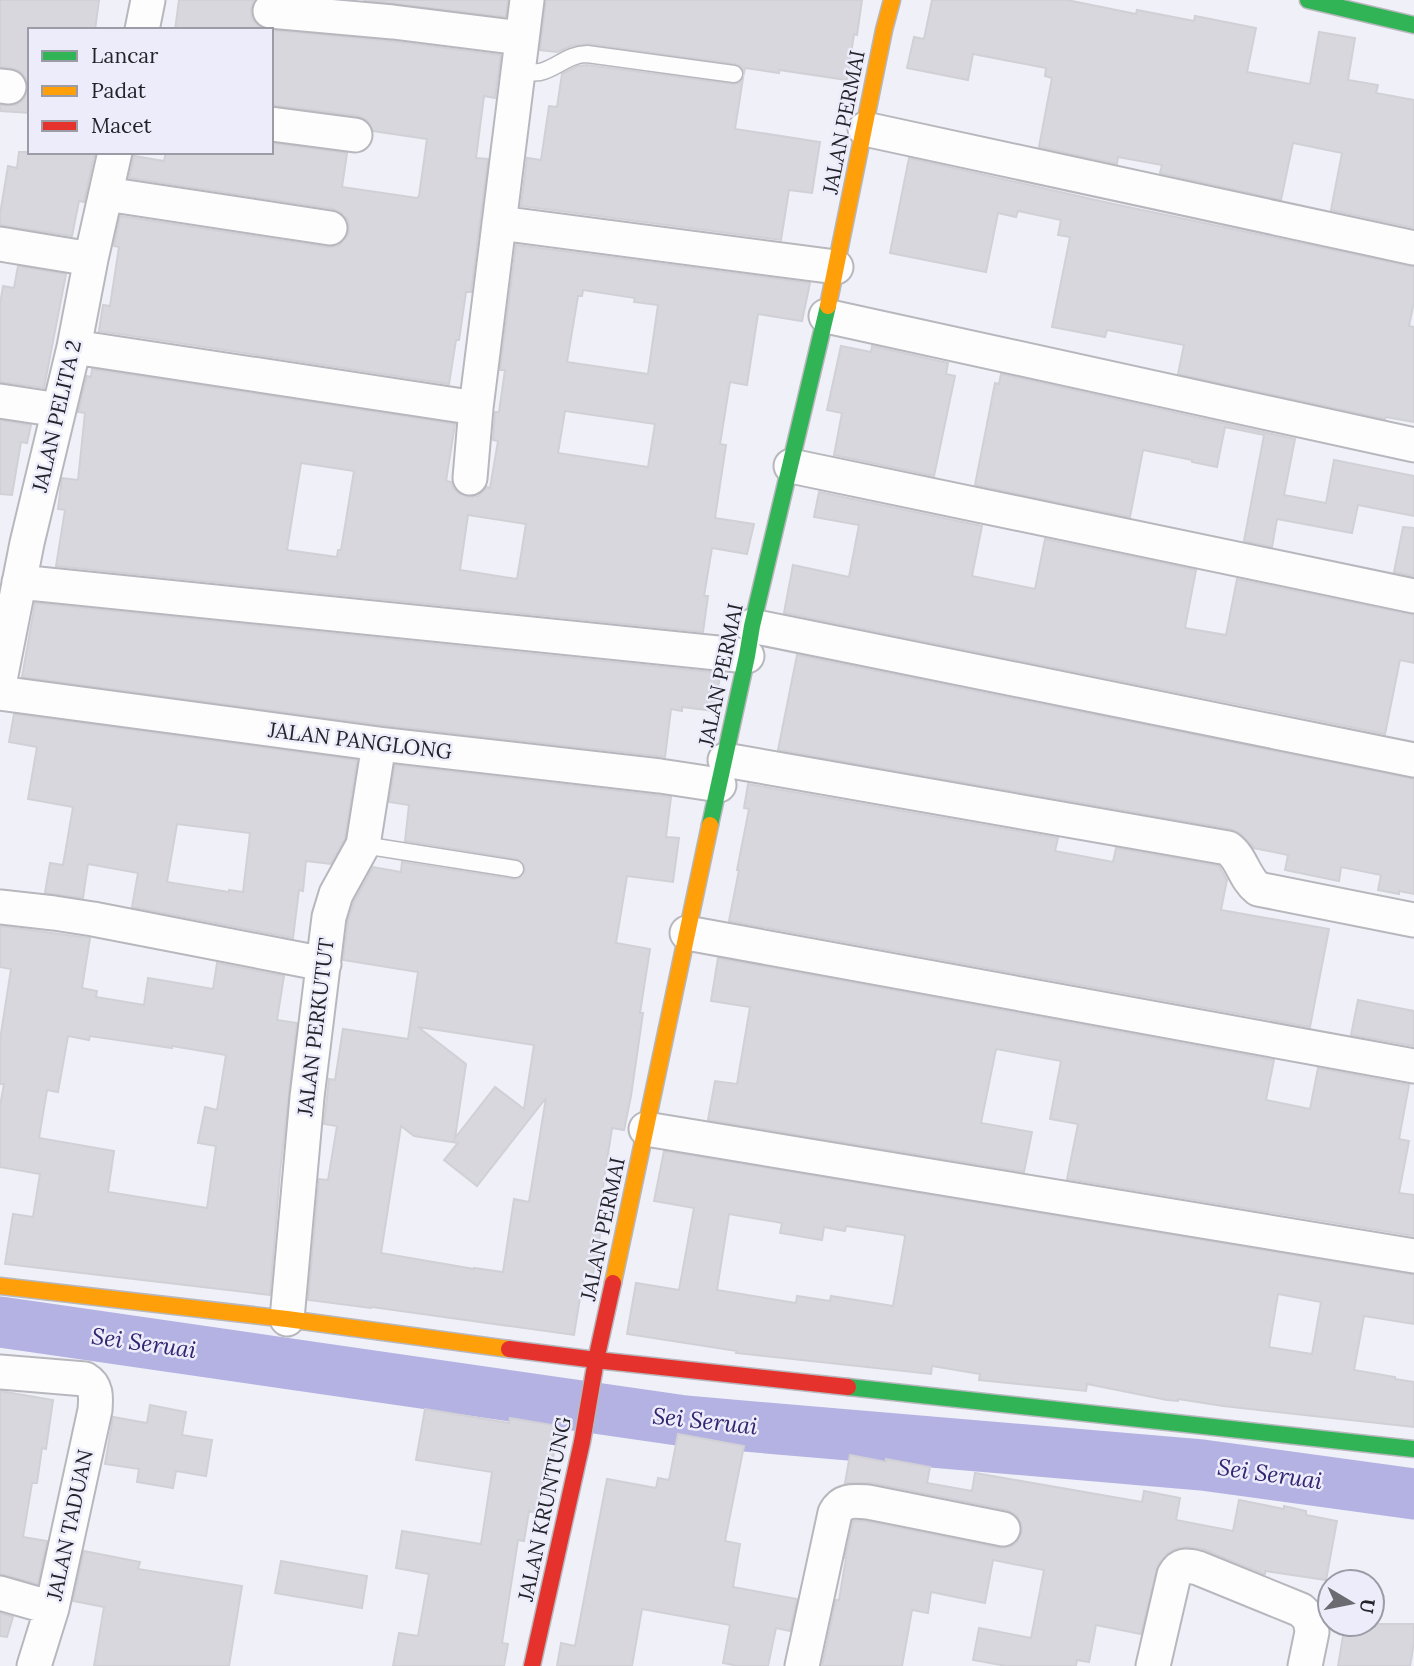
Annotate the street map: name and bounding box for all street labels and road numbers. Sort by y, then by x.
street label: JALAN PERMAI [816,48,871,197]
street label: JALAN PELITA 2 [26,337,87,496]
street label: JALAN PERMAI [692,601,749,750]
street label: JALAN PANGLONG [266,716,453,765]
street label: JALAN PERKUTUT [291,936,340,1119]
street label: JALAN PERMAI [574,1155,631,1304]
street label: JALAN KRUNTUNG [512,1414,577,1605]
street label: JALAN TADUAN [40,1447,99,1604]

